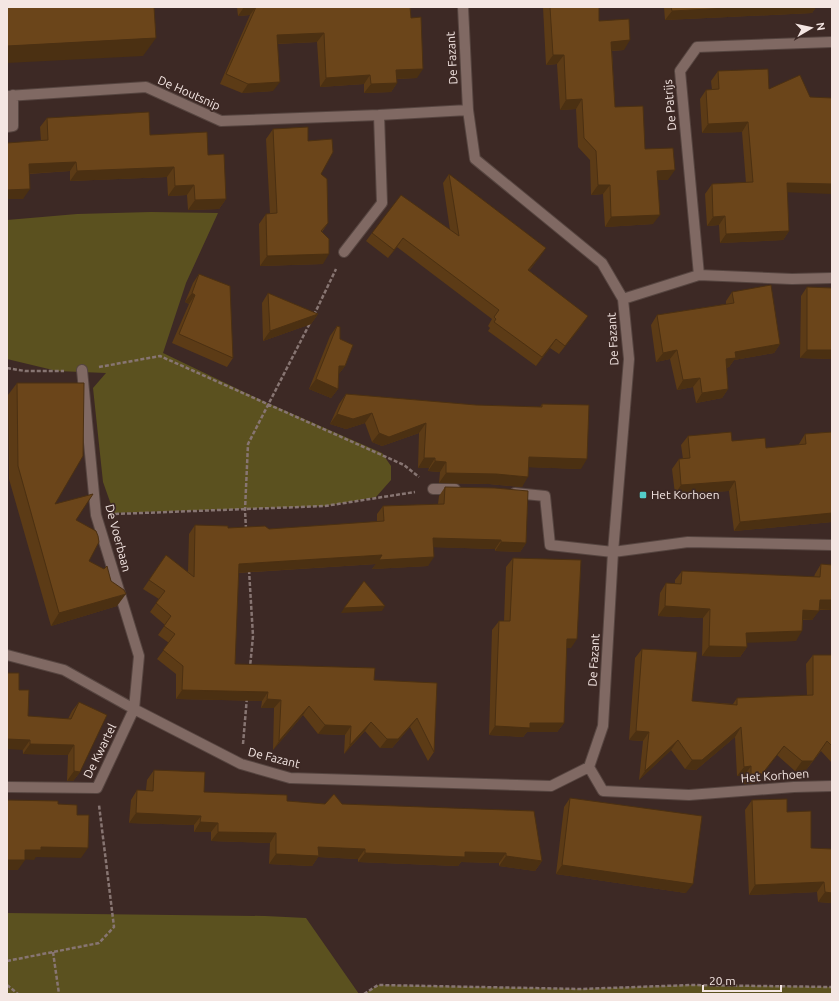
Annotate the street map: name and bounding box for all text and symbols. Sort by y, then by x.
north arrow [791,8,831,48]
text: N [814,21,827,31]
street label: De Fazant [444,31,459,85]
street label: De Houtsnip [156,73,222,112]
street label: De Patrijs [661,79,678,131]
street label: De Fazant [605,312,620,366]
place label: Het Korhoen [651,488,720,501]
marker: Het Korhoen [638,490,648,500]
street label: De Voerbaan [103,503,134,573]
street label: De Fazant [586,633,601,687]
street label: De Kwartel [81,721,118,780]
street label: De Fazant [247,745,302,770]
street label: Het Korhoen [740,767,810,784]
scale bar [703,967,781,993]
text: 20 m [709,974,736,987]

